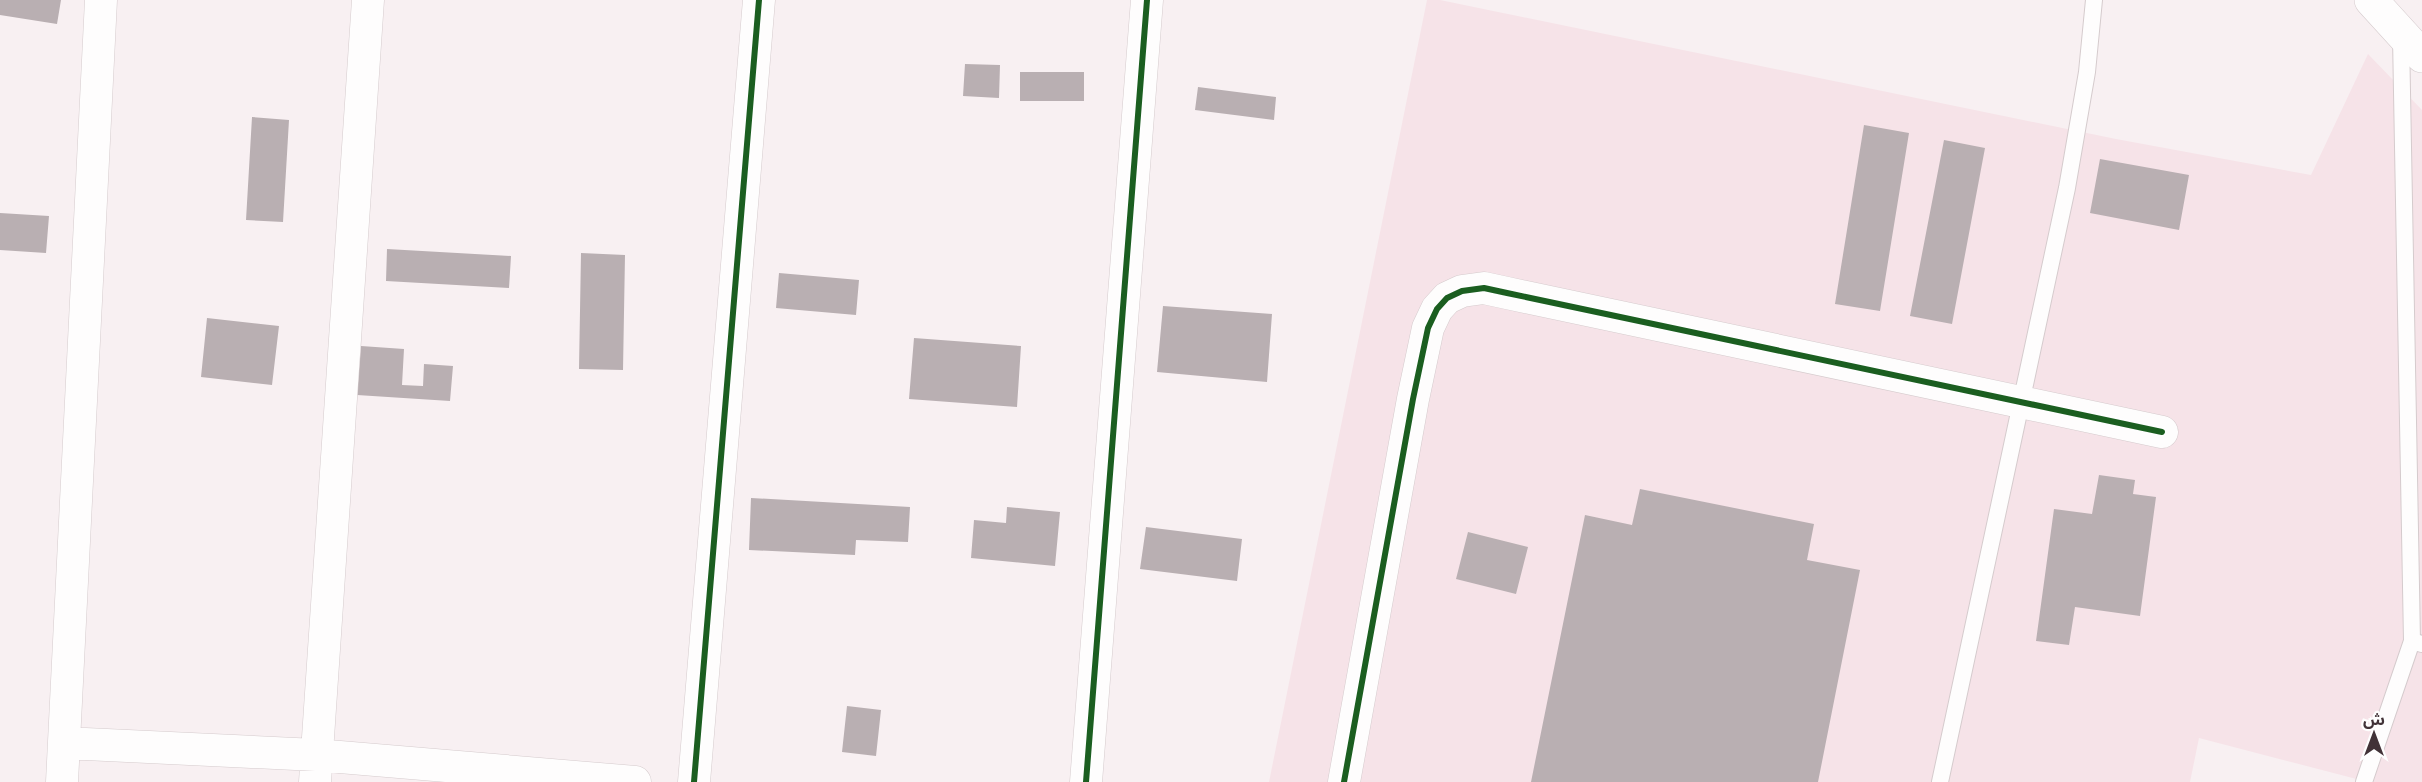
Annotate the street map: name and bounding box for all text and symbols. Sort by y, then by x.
north arrow [2344,704,2404,764]
text: ش [2363,709,2385,729]

